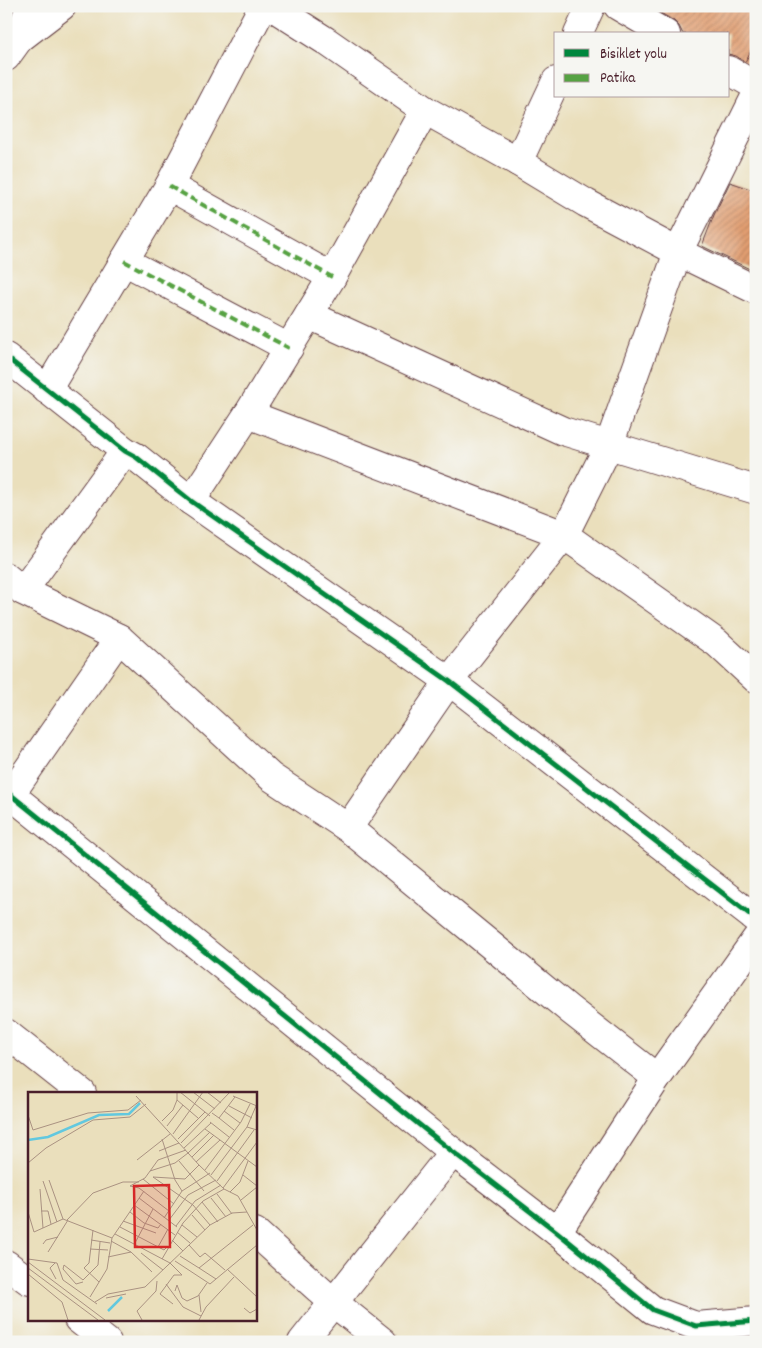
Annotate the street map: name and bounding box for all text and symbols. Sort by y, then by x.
legend [554,32,730,98]
text: Bisiklet yolu [600,44,667,66]
text: Patika [600,68,636,90]
inset map [28,1092,256,1320]

